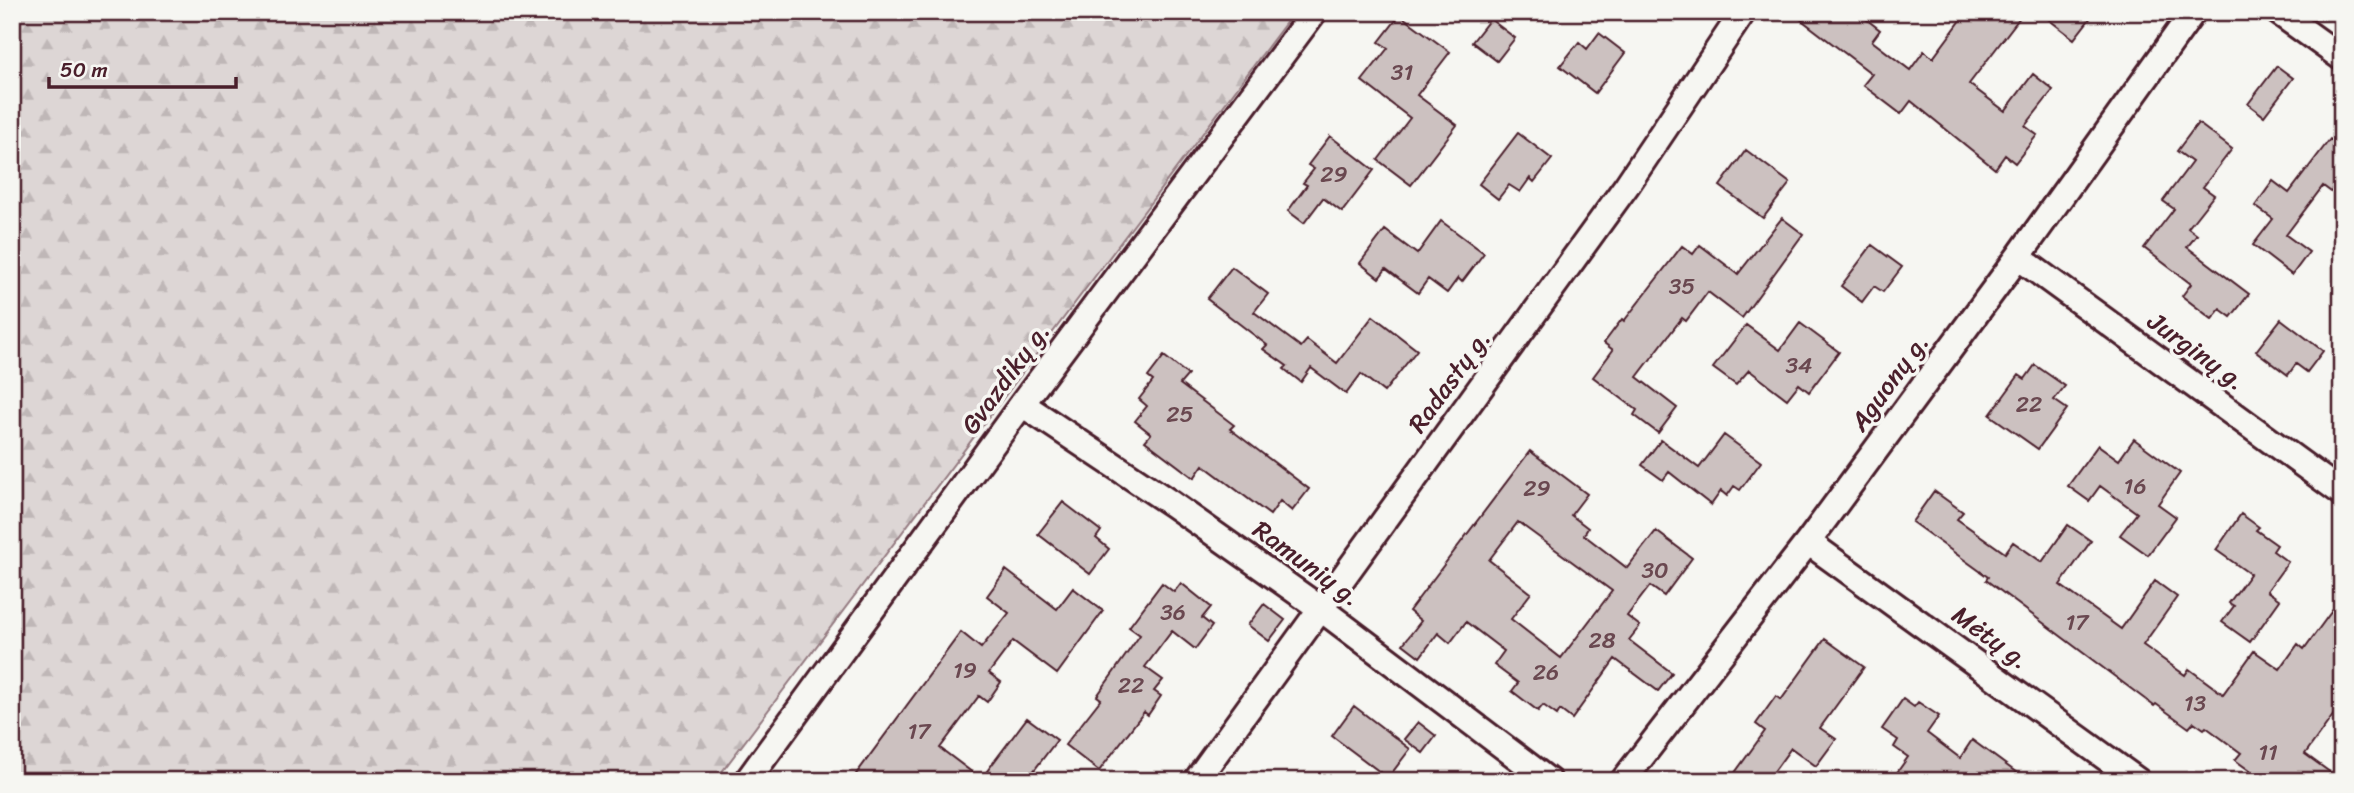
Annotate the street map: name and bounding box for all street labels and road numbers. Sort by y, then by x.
street label: Jurginų g. [2137,299,2256,403]
street label: Gvazdikų g. [948,312,1062,444]
street label: Radastų g. [1395,319,1503,443]
street label: Aguonų g. [1837,323,1941,442]
street label: Ramunių g. [1243,507,1371,619]
street label: Mėtų g. [1942,593,2040,681]

